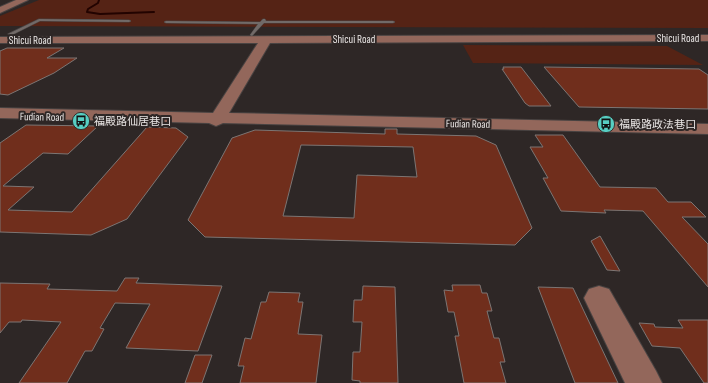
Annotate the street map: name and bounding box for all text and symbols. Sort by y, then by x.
street label: Shicui Road [657,32,700,45]
street label: Shicui Road [333,33,376,46]
street label: Shicui Road [9,34,52,47]
street label: Fudian Road [20,110,65,124]
bus stop icon: 福殿路仙居巷口 [71,111,91,131]
bus stop icon: 福殿路政法巷口 [596,114,616,134]
place label: 福殿路仙居巷口 [94,115,171,128]
street label: Fudian Road [446,117,491,131]
place label: 福殿路政法巷口 [619,118,696,131]

